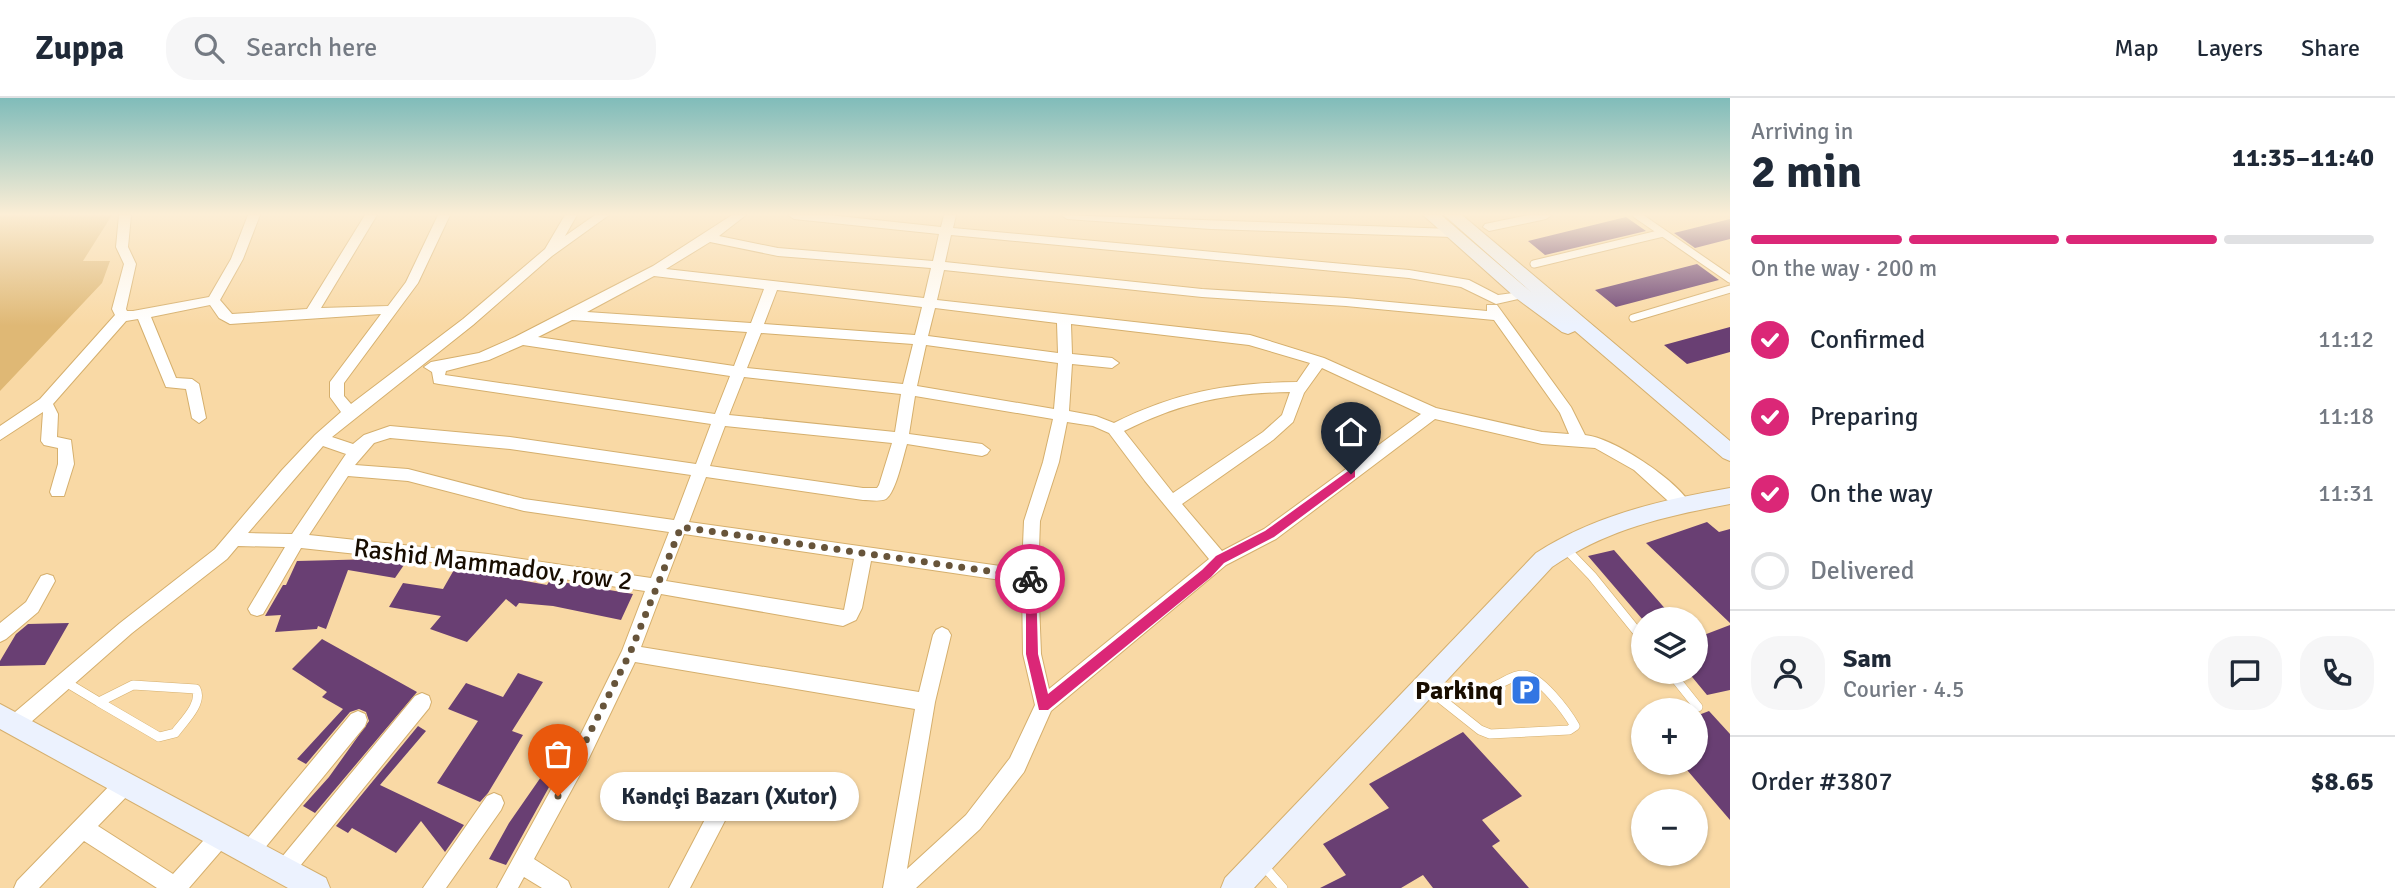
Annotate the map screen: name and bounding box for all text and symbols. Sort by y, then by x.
search box [166,17,656,80]
text: Zuppa [35,28,124,69]
icon: search [190,29,228,67]
text: Search here [246,32,377,64]
text: Map [2114,33,2159,63]
text: Layers [2197,33,2263,63]
text: Share [2301,33,2360,63]
text: Arriving in [1751,117,1853,146]
text: 11:35–11:40 [2232,142,2374,174]
text: 2 min [1751,144,1862,200]
text: On the way · 200 m [1751,254,1937,283]
icon: check [1751,321,1789,359]
text: Confirmed [1810,324,1925,356]
text: 11:12 [2318,325,2374,354]
icon: check [1751,398,1789,436]
text: Preparing [1810,401,1918,433]
pin [1321,402,1381,474]
text: 11:18 [2318,402,2374,431]
icon: home [1332,413,1370,451]
icon: check [1751,475,1789,513]
text: On the way [1810,478,1933,510]
text: 11:31 [2318,479,2374,508]
street label: Rashid Mammadov, row 2 [352,532,634,598]
courier [995,544,1065,614]
text: Delivered [1810,555,1915,587]
icon: bike [1011,560,1049,598]
map controls [1631,607,1708,866]
button: layers [1631,607,1708,684]
button: person [1751,636,1825,710]
button: chat [2208,636,2282,710]
button: phone [2300,636,2374,710]
text: Sam [1843,643,1892,675]
parking icon: Parkinq [1509,673,1543,707]
place label: Parkinq [1415,675,1503,707]
text: Courier · 4.5 [1843,675,1964,704]
button: + [1631,698,1708,775]
pin [528,724,588,796]
icon: bag [539,735,577,773]
text: Order #3807 [1751,766,1892,798]
text: $8.65 [2310,766,2374,798]
callout: Kəndçi Bazarı (Xutor) [600,772,859,820]
text: Kəndçi Bazarı (Xutor) [621,782,838,811]
button: − [1631,789,1708,866]

